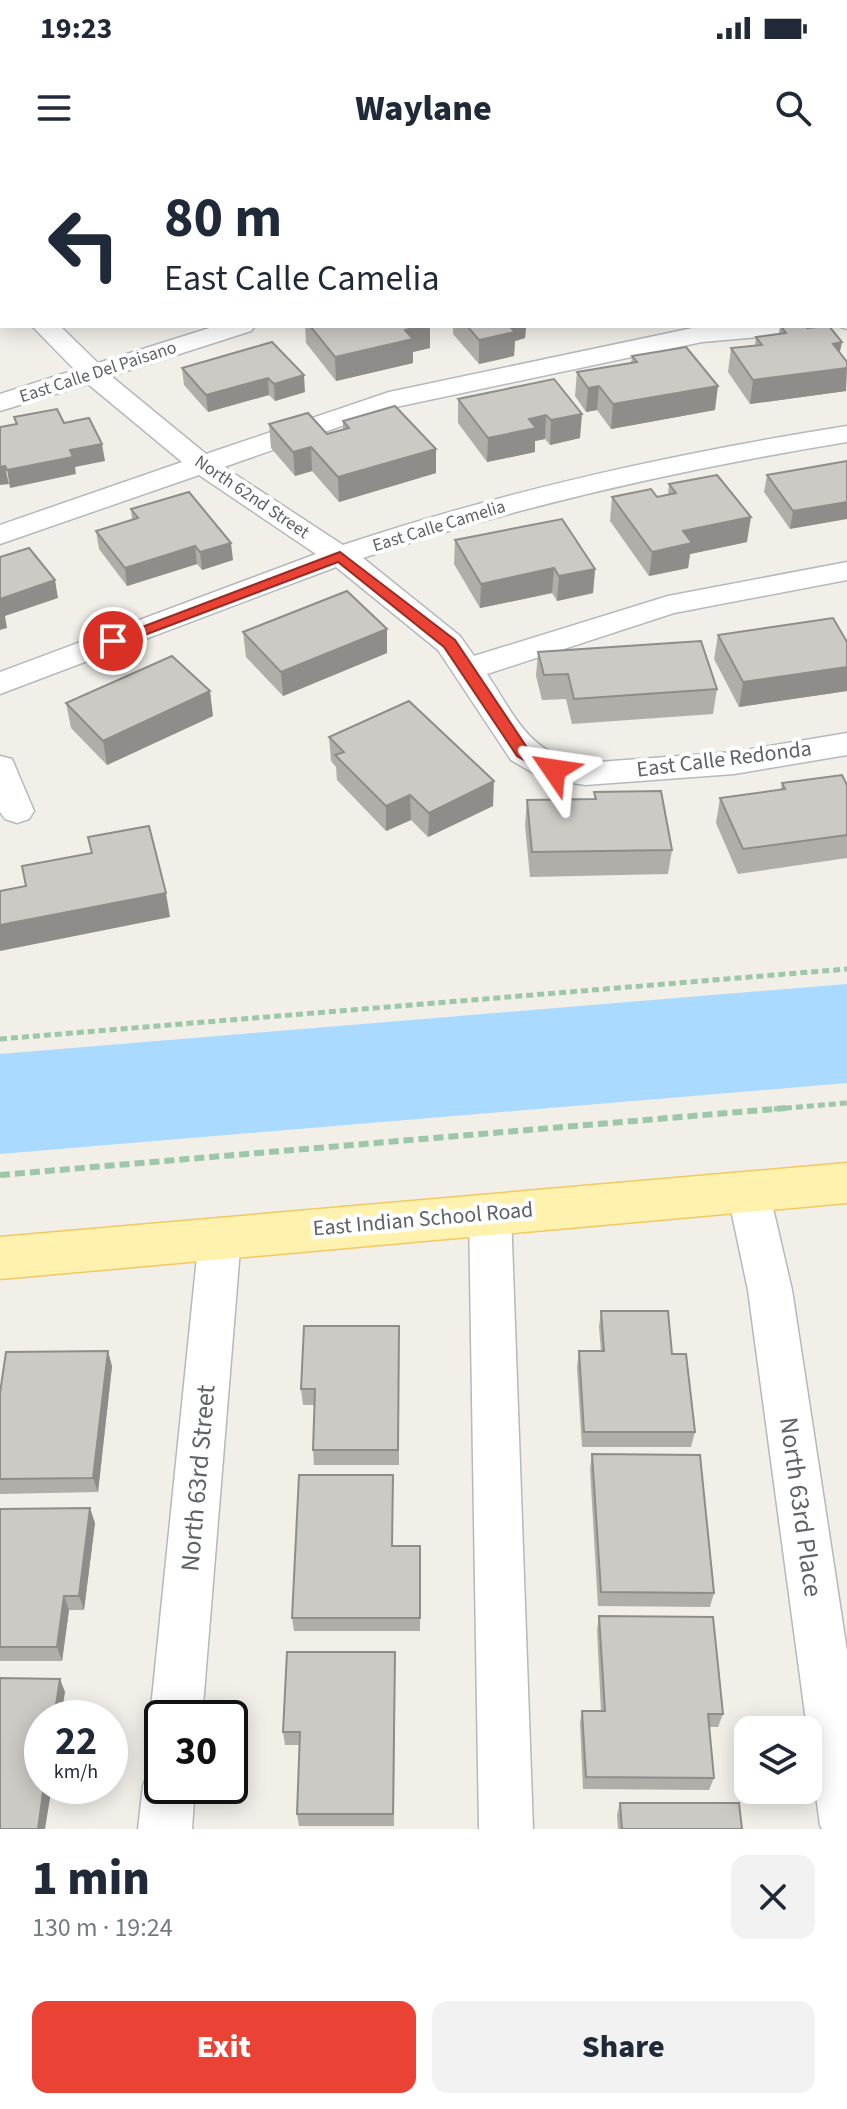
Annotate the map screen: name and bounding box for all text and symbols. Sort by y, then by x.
text: 19:23 [40,7,112,50]
text: Waylane [355,83,492,134]
icon: menu [32,86,76,130]
icon: search [771,86,815,130]
text: 80 m [164,179,282,258]
icon: left [32,192,136,296]
text: East Calle Camelia [164,253,440,304]
street label: East Calle Del Paisano [16,335,180,409]
street label: North 62nd Street [190,449,314,545]
street label: East Calle Camelia [369,494,509,558]
pin [79,607,147,675]
icon: arrive [91,619,135,663]
position arrow [512,728,596,812]
street label: East Calle Redonda [635,732,813,786]
street label: East Indian School Road [311,1193,535,1245]
street label: North 63rd Street [171,1383,225,1573]
street label: North 63rd Place [770,1415,832,1599]
speed limit sign: 30 [144,1700,248,1804]
text: 22 [55,1713,97,1770]
map controls [734,1716,822,1804]
button: layers [734,1716,822,1804]
text: km/h [54,1758,98,1786]
text: 1 min [32,1845,150,1913]
button: close [731,1855,815,1939]
text: 130 m · 19:24 [32,1909,173,1946]
button: Exit [32,2001,416,2093]
button: Share [432,2001,815,2093]

